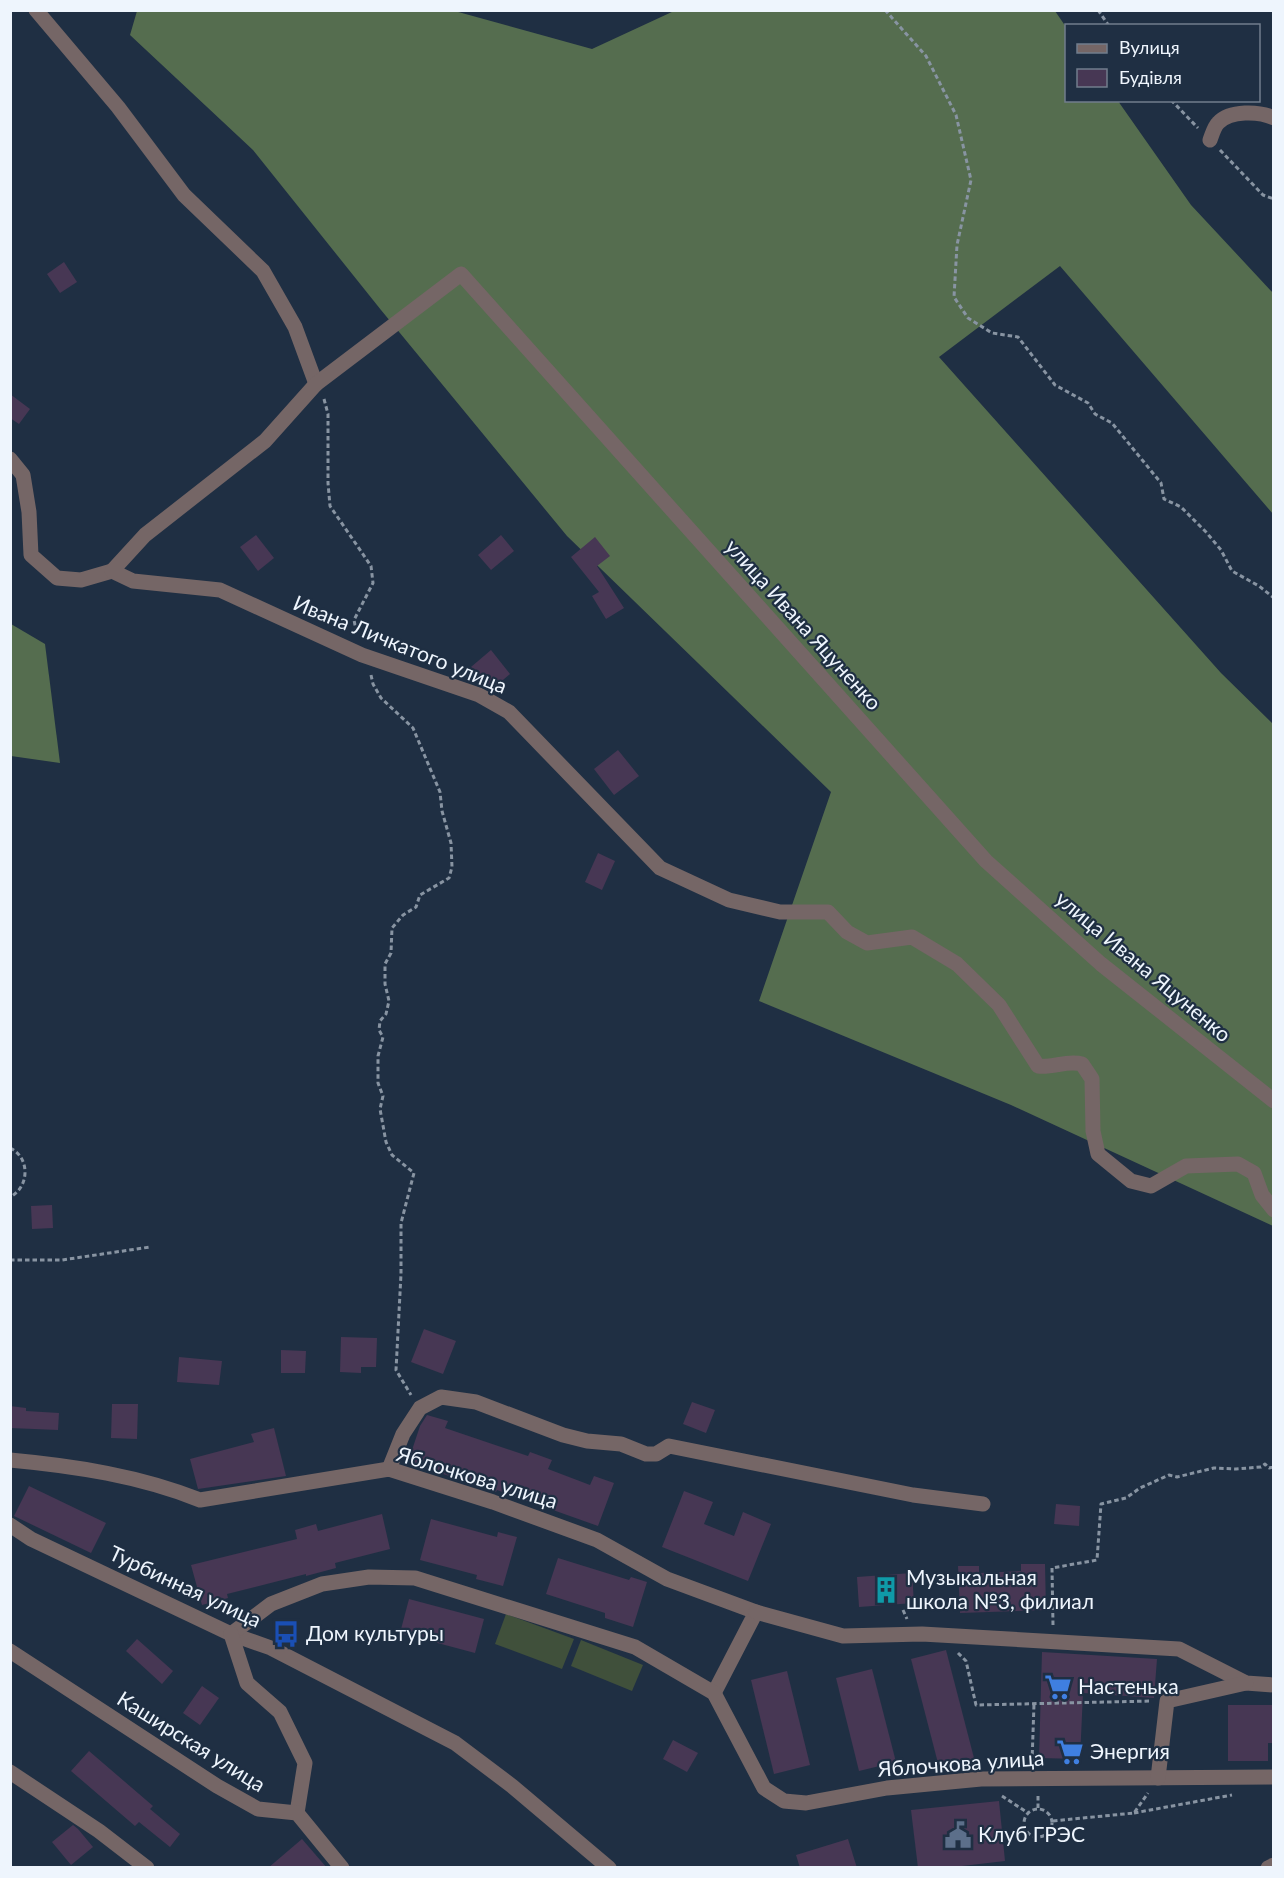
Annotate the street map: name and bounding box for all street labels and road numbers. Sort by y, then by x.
street label: улица Ивана Яцуненко [721,533,887,715]
street label: Ивана Личкатого улица [290,589,511,698]
street label: улица Ивана Яцуненко [1051,885,1237,1047]
street label: Яблочкова улица [393,1440,561,1513]
street label: Турбинная улица [106,1540,266,1632]
street label: Каширская улица [113,1685,270,1796]
street label: Яблочкова улица [876,1744,1045,1781]

